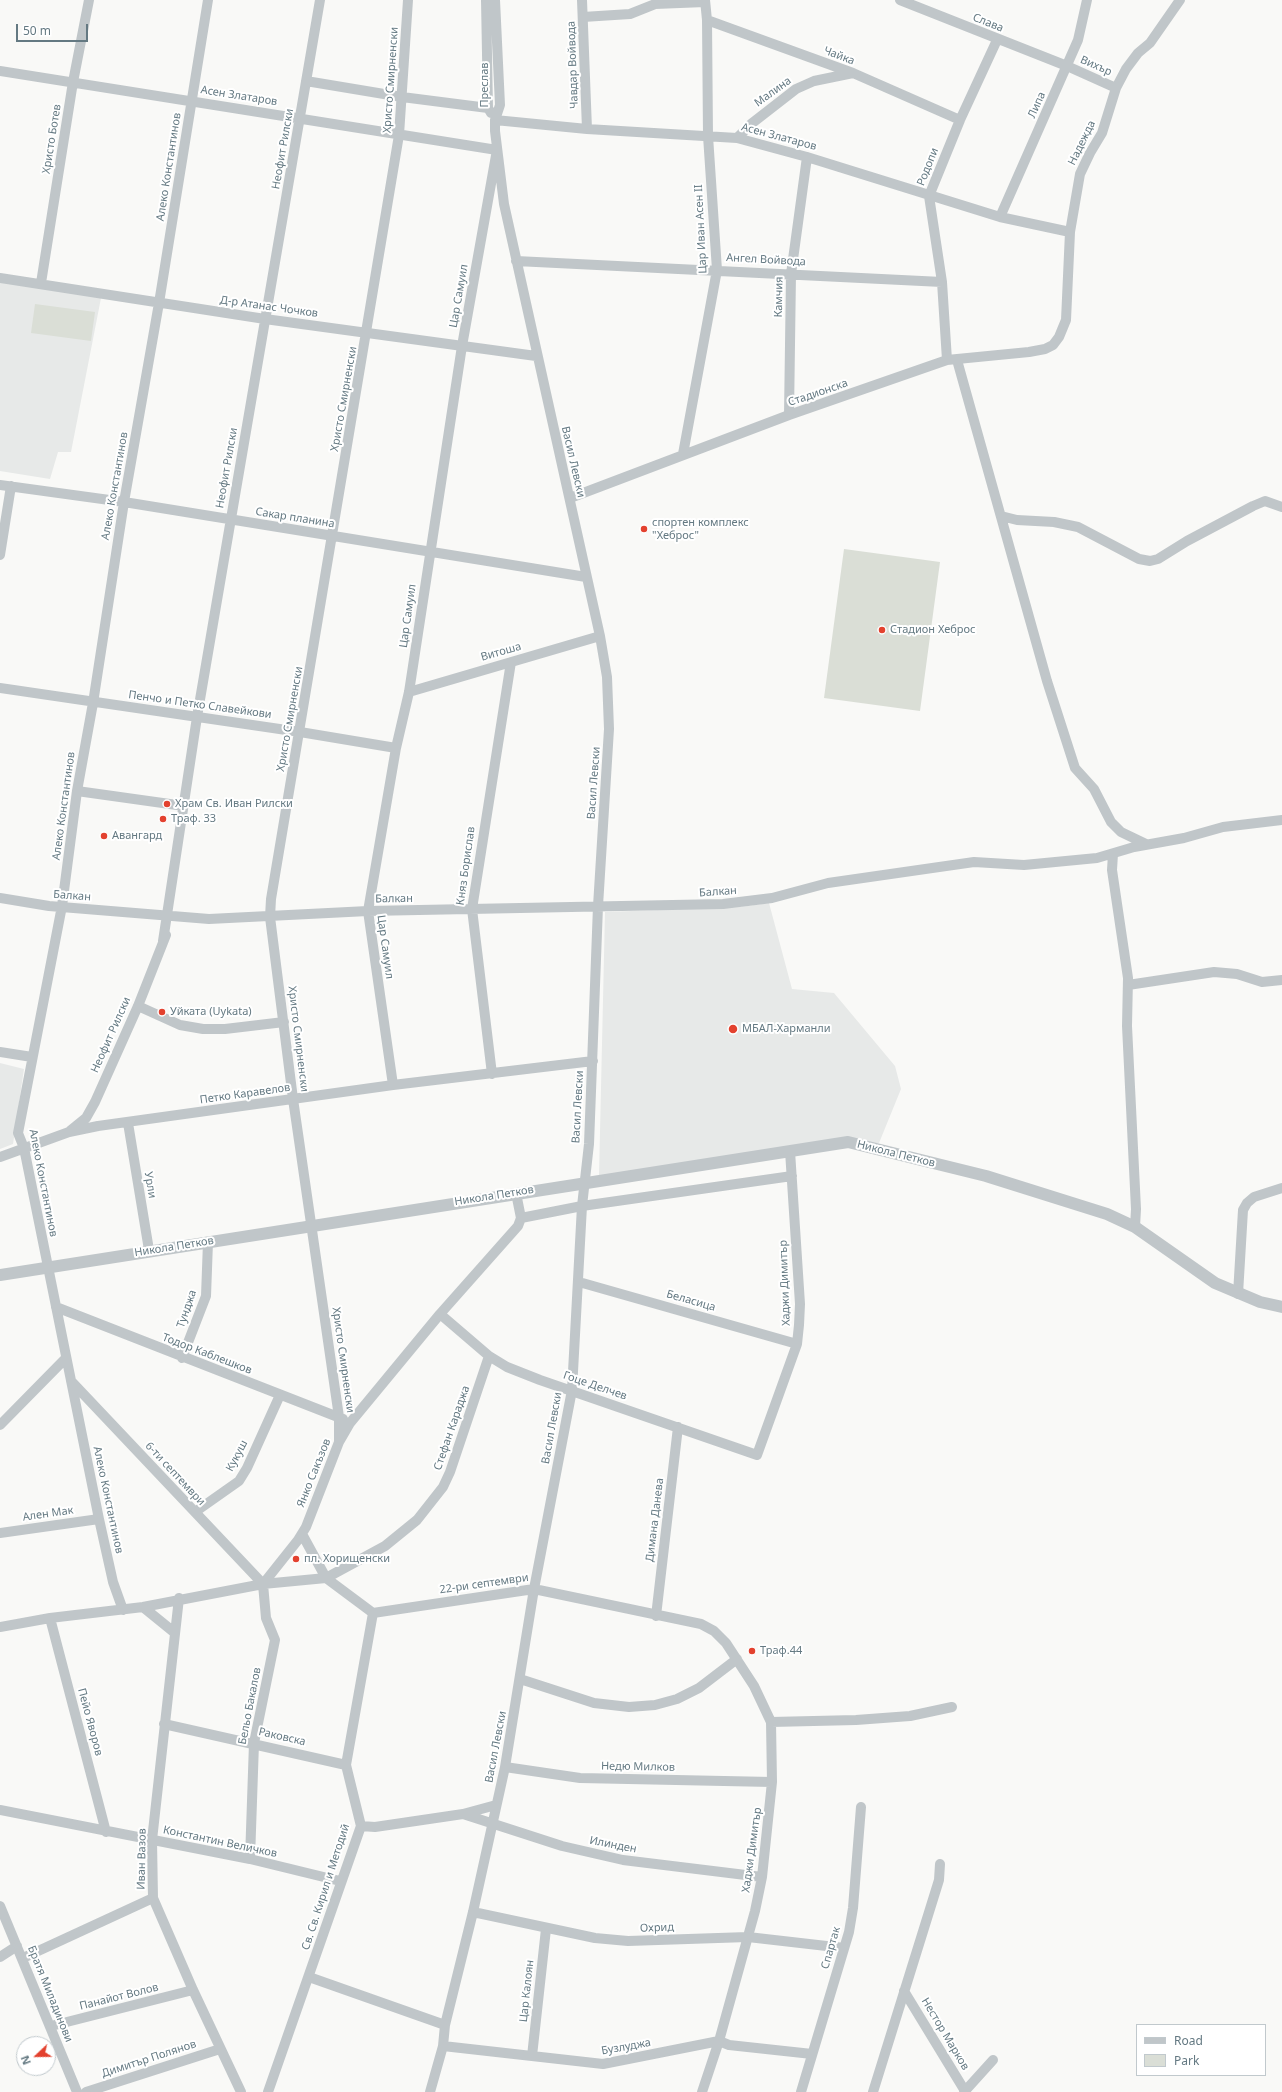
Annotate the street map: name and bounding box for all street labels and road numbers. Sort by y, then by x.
street label: Слава [971,11,1005,35]
street label: Чавдар Войвода [565,21,581,109]
street label: Христо Смирненски [381,26,401,134]
street label: Чайка [822,44,856,68]
street label: Вихър [1078,53,1114,79]
street label: Преслав [478,62,492,108]
street label: Малина [752,74,794,110]
street label: Асен Златаров [200,83,278,109]
street label: Липа [1025,90,1049,120]
street label: Христо Ботев [40,103,64,175]
street label: Неофит Рилски [269,108,297,190]
street label: Алеко Константинов [154,112,184,222]
street label: Надежда [1066,119,1098,167]
street label: Асен Златаров [740,121,818,153]
street label: Родопи [914,146,942,188]
street label: Цар Иван Асен II [692,184,710,274]
street label: Ангел Войвода [726,251,806,269]
street label: Цар Самуил [447,263,471,329]
street label: Камчия [772,276,786,318]
street label: Д-р Атанас Чочков [219,294,319,320]
street label: Христо Смирненски [328,345,360,453]
street label: Стадионска [786,377,850,409]
street label: Васил Левски [558,425,588,499]
street label: Неофит Рилски [213,427,241,509]
street label: Алеко Константинов [99,431,131,541]
street label: Сакар планина [254,505,336,531]
street label: Цар Самуил [397,583,419,649]
street label: Витоша [479,640,523,664]
street label: Христо Смирненски [274,665,306,773]
street label: Пенчо и Петко Славейкови [128,688,272,722]
street label: Васил Левски [585,746,603,820]
street label: Алеко Константинов [50,751,78,861]
street label: Княз Борислав [454,826,478,906]
street label: Балкан [699,884,737,900]
street label: Балкан [53,888,91,904]
street label: Балкан [375,892,413,906]
street label: Цар Самуил [374,914,396,980]
street label: Христо Смирненски [285,985,311,1093]
street label: Неофит Рилски [88,995,134,1075]
street label: Васил Левски [570,1070,586,1144]
street label: Петко Каравелов [199,1081,291,1107]
street label: Алеко Константинов [26,1128,60,1238]
street label: Никола Петков [856,1138,936,1170]
street label: Урли [141,1171,159,1199]
street label: Никола Петков [453,1183,535,1209]
street label: Никола Петков [133,1234,215,1260]
street label: Хаджи Димитър [777,1240,793,1326]
street label: Тунджа [174,1288,200,1330]
street label: Беласица [665,1288,717,1314]
street label: Христо Смирненски [329,1306,357,1414]
street label: Тодор Каблешков [160,1331,254,1377]
street label: Гоце Делчев [561,1369,629,1403]
street label: Стефан Караджа [431,1384,473,1472]
street label: Васил Левски [539,1391,565,1465]
street label: Янко Сакъзов [294,1437,334,1509]
street label: Кукуш [223,1438,251,1474]
street label: 6-ти септември [142,1440,208,1508]
street label: Алеко Константинов [90,1445,126,1555]
street label: Димана Данева [643,1477,667,1563]
street label: Ален Мак [22,1504,74,1524]
street label: 22-ри септември [439,1571,529,1597]
street label: Бельо Бакалов [236,1666,264,1746]
street label: Пейо Яворов [75,1687,105,1757]
street label: Васил Левски [483,1710,509,1784]
street label: Раковска [257,1725,307,1749]
street label: Недю Милков [601,1760,675,1774]
street label: Хаджи Димитър [739,1807,765,1893]
street label: Св. Св. Кирил и Методий [299,1822,353,1952]
street label: Константин Величков [162,1823,278,1861]
street label: Иван Вазов [135,1828,149,1890]
street label: Илинден [588,1834,638,1856]
street label: Охрид [640,1921,674,1935]
street label: Спартак [819,1925,843,1971]
street label: Братя Миладинови [25,1944,75,2044]
street label: Цар Калоян [517,1959,537,2023]
street label: Панайот Волов [78,1981,160,2013]
street label: Нестор Марков [918,1996,972,2072]
street label: Бузлуджа [600,2036,652,2058]
street label: Димитър Полянов [100,2037,198,2081]

